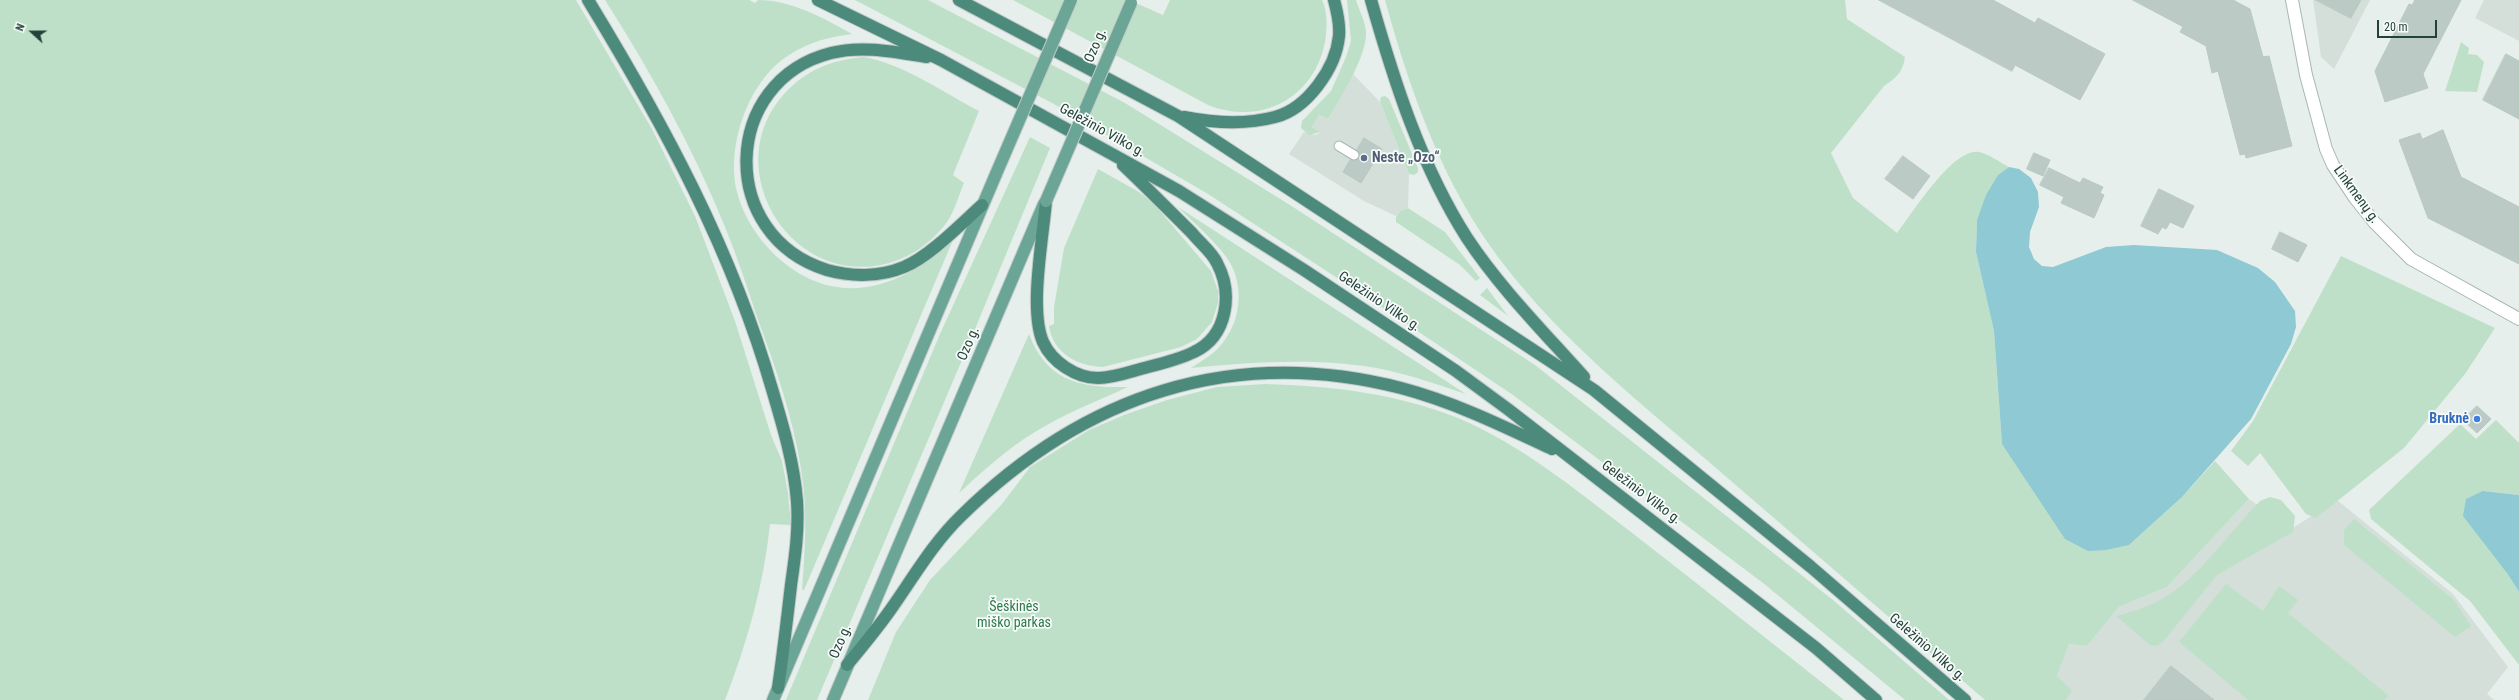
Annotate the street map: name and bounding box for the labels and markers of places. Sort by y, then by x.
place label: Neste „Ozo“ [1372,150,1440,166]
marker: Neste „Ozo“ [1359,153,1369,163]
place label: Bruknė [2429,411,2469,427]
marker: Bruknė [2472,414,2482,424]

